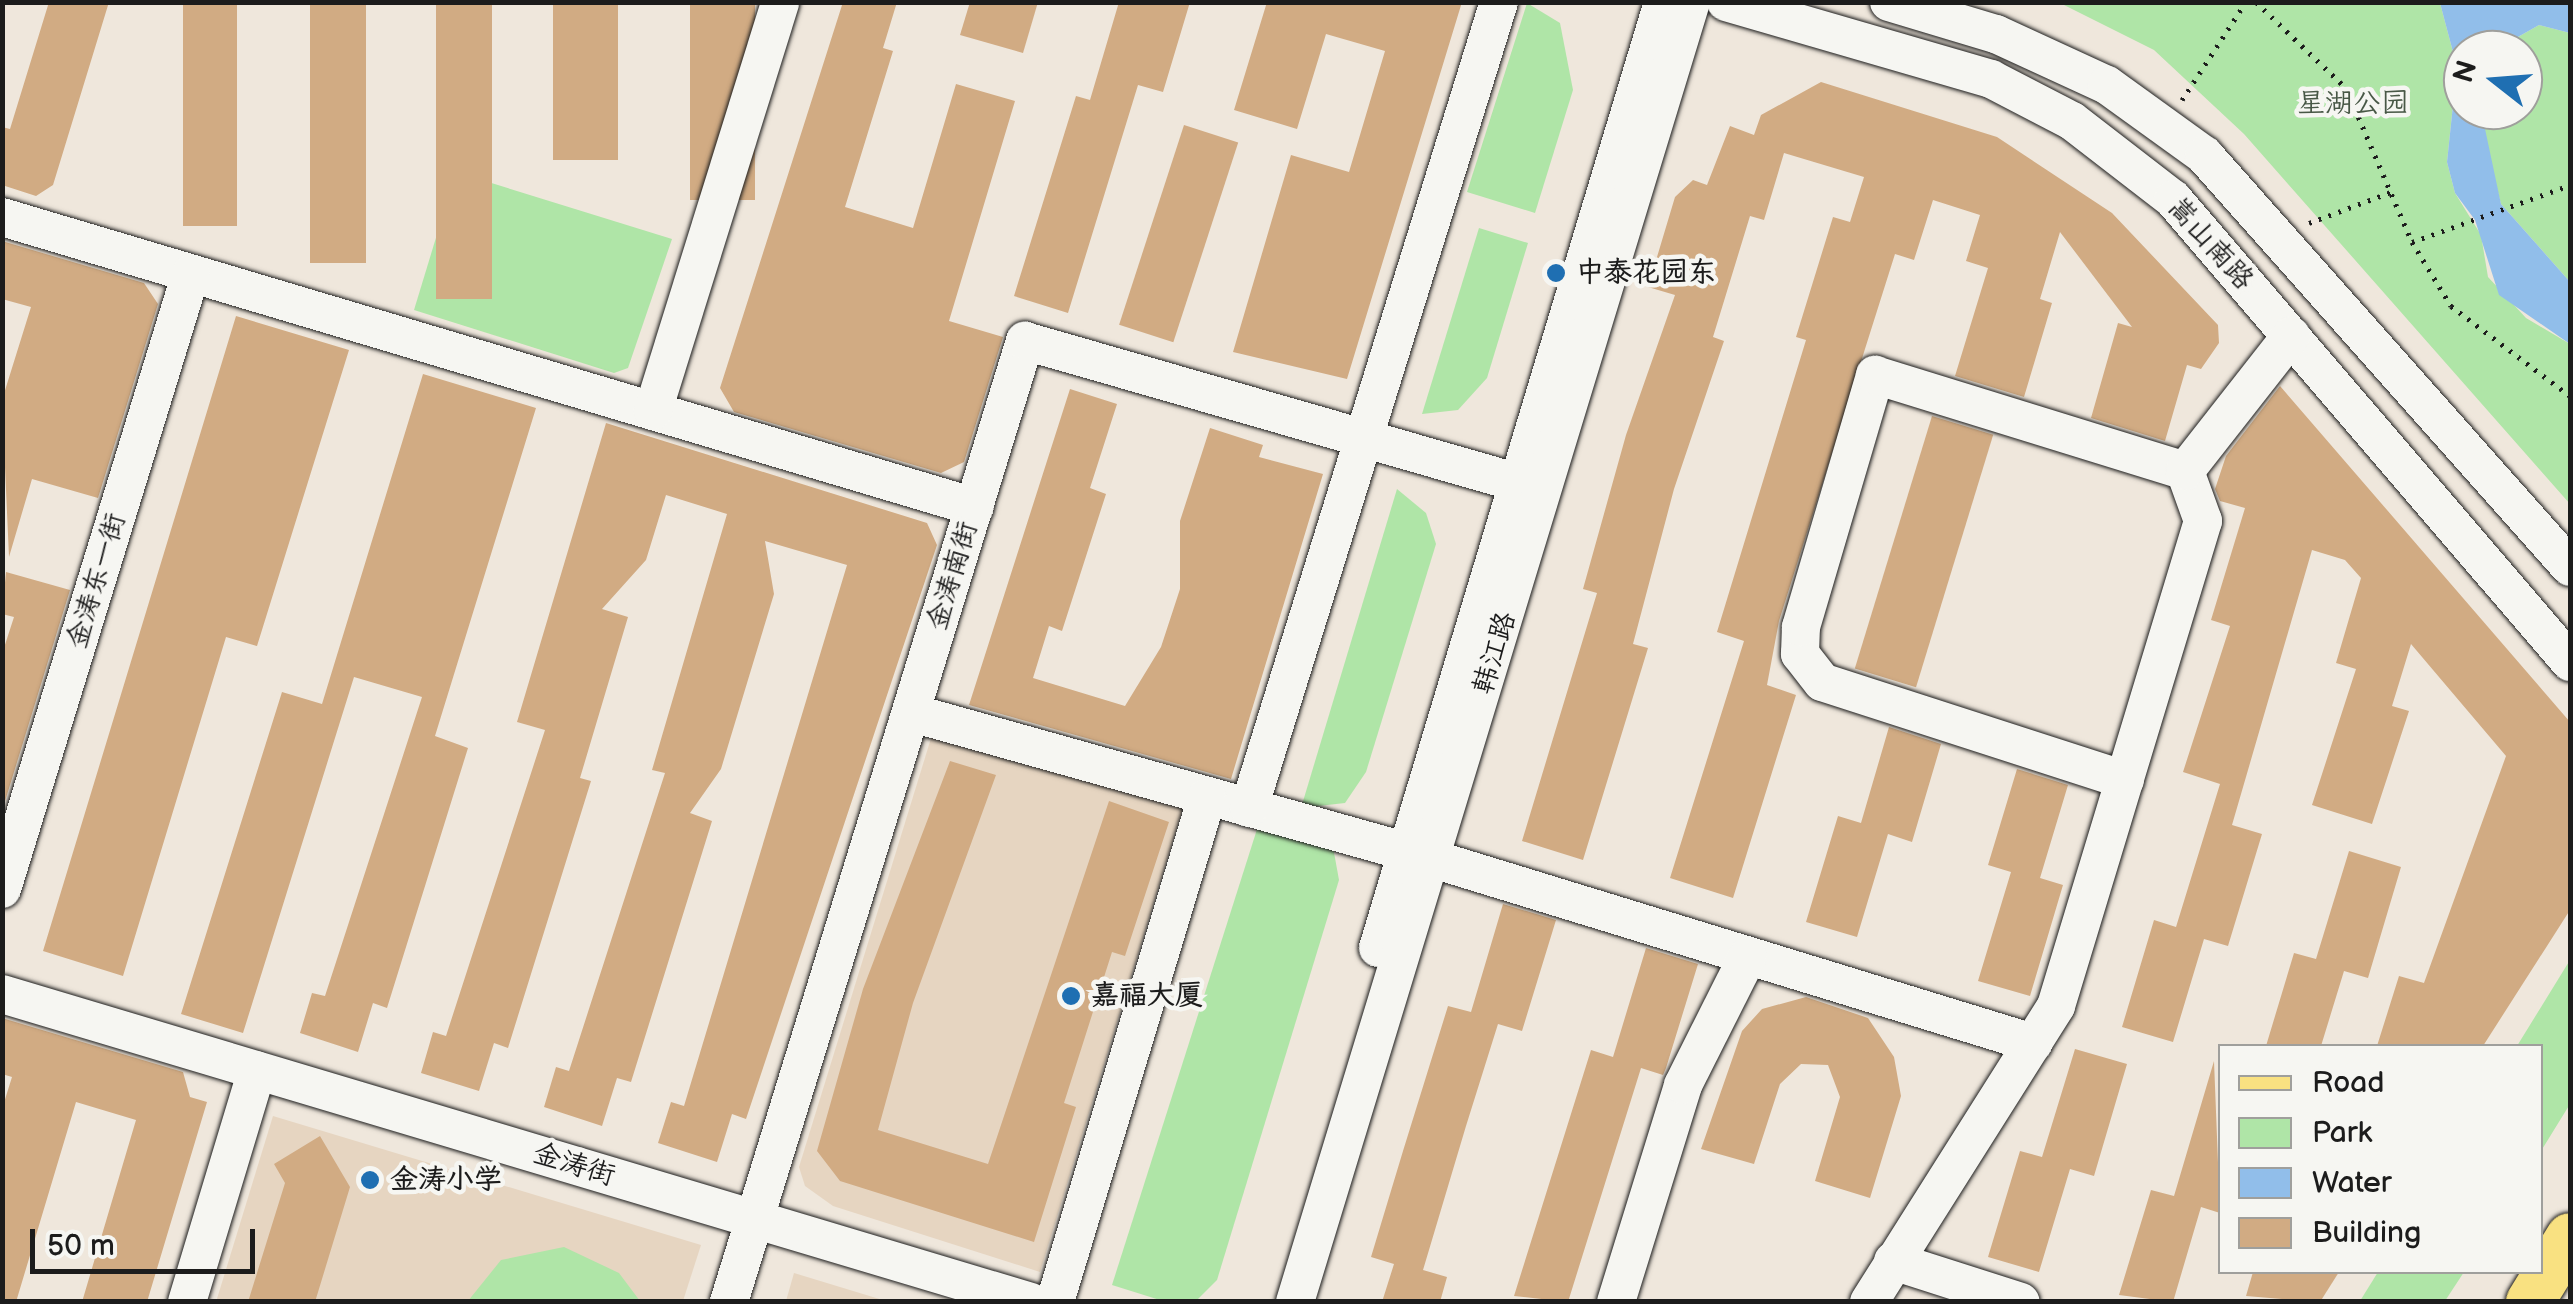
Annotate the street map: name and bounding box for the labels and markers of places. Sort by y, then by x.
place label: 中泰花园东 [1576,256,1716,290]
marker: 中泰花园东 [1545,262,1567,284]
place label: 嘉福大厦 [1091,979,1203,1013]
marker: 嘉福大厦 [1060,985,1082,1007]
place label: 金涛小学 [390,1163,502,1197]
marker: 金涛小学 [359,1169,381,1191]

